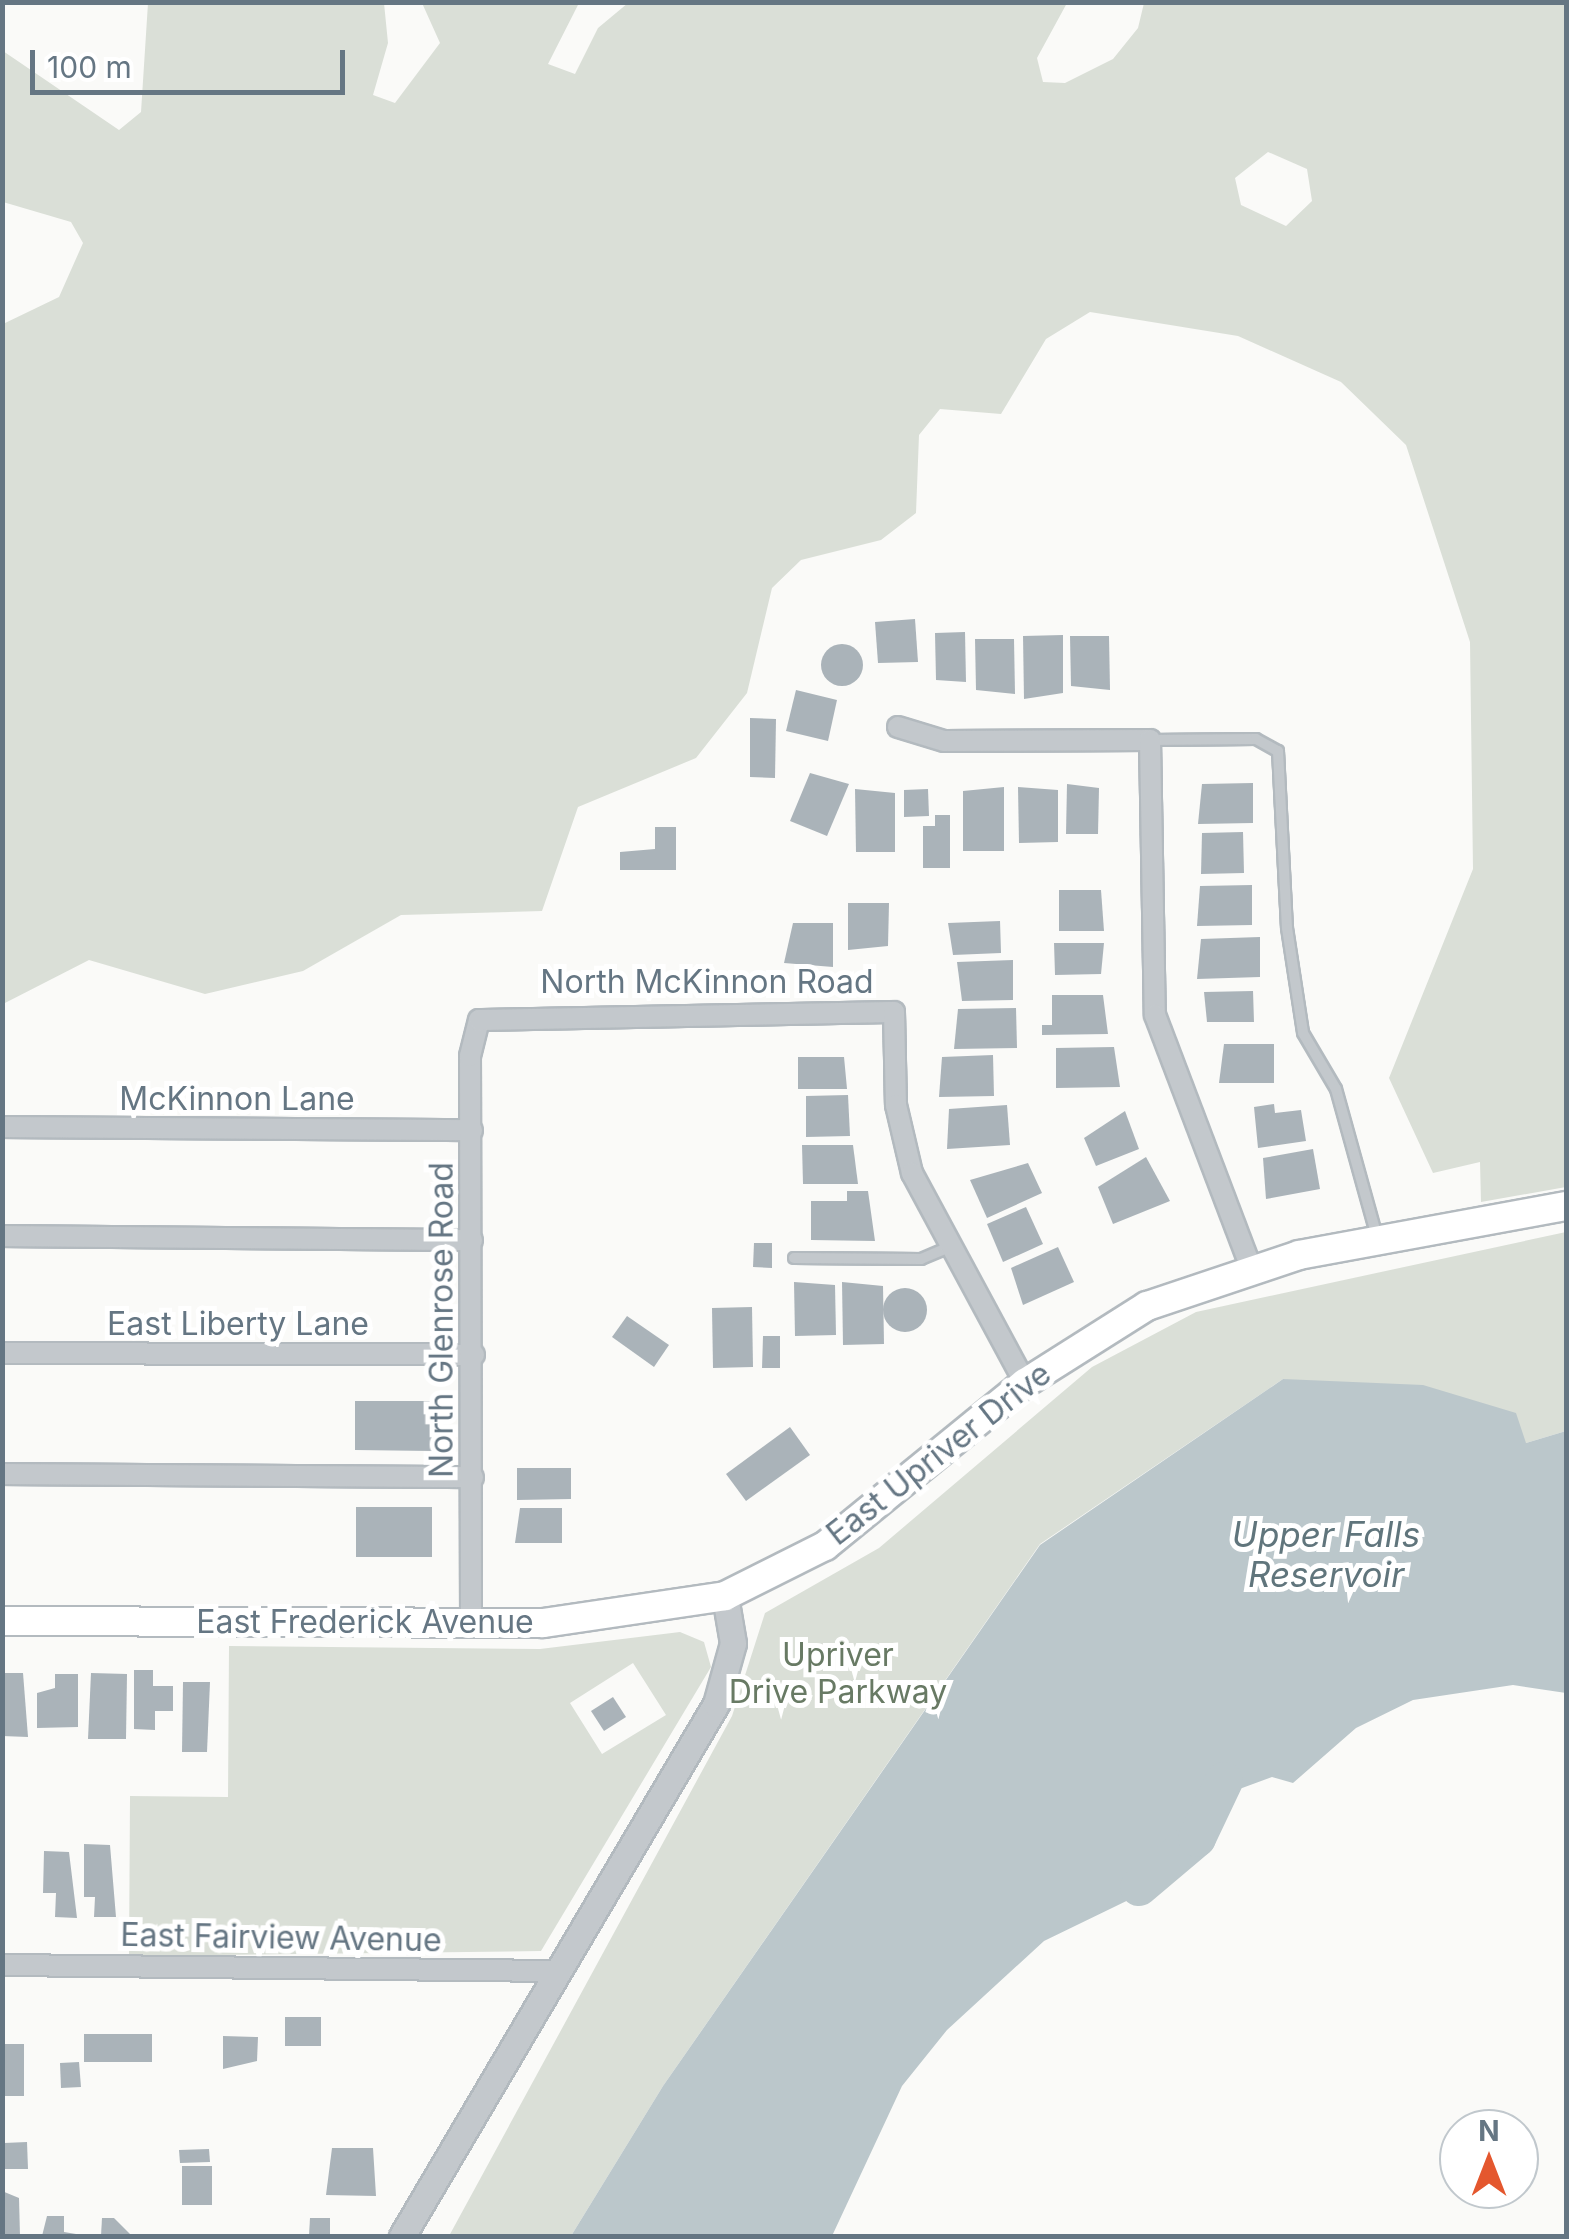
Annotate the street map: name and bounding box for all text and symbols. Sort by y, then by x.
scale bar [35,30,350,92]
text: 100 m [47,49,132,85]
street label: North McKinnon Road [540,963,874,1001]
street label: McKinnon Lane [119,1080,355,1118]
street label: North Glenrose Road [423,1162,461,1478]
street label: East Liberty Lane [107,1305,369,1343]
street label: East Upriver Drive [819,1355,1059,1553]
water label: Upper Falls Reservoir [1232,1513,1420,1595]
street label: East Frederick Avenue [196,1603,534,1641]
park label: Upriver Drive Parkway [729,1637,947,1712]
street label: East Fairview Avenue [120,1916,442,1960]
north arrow [1439,2109,1539,2209]
text: N [1478,2114,1500,2148]

